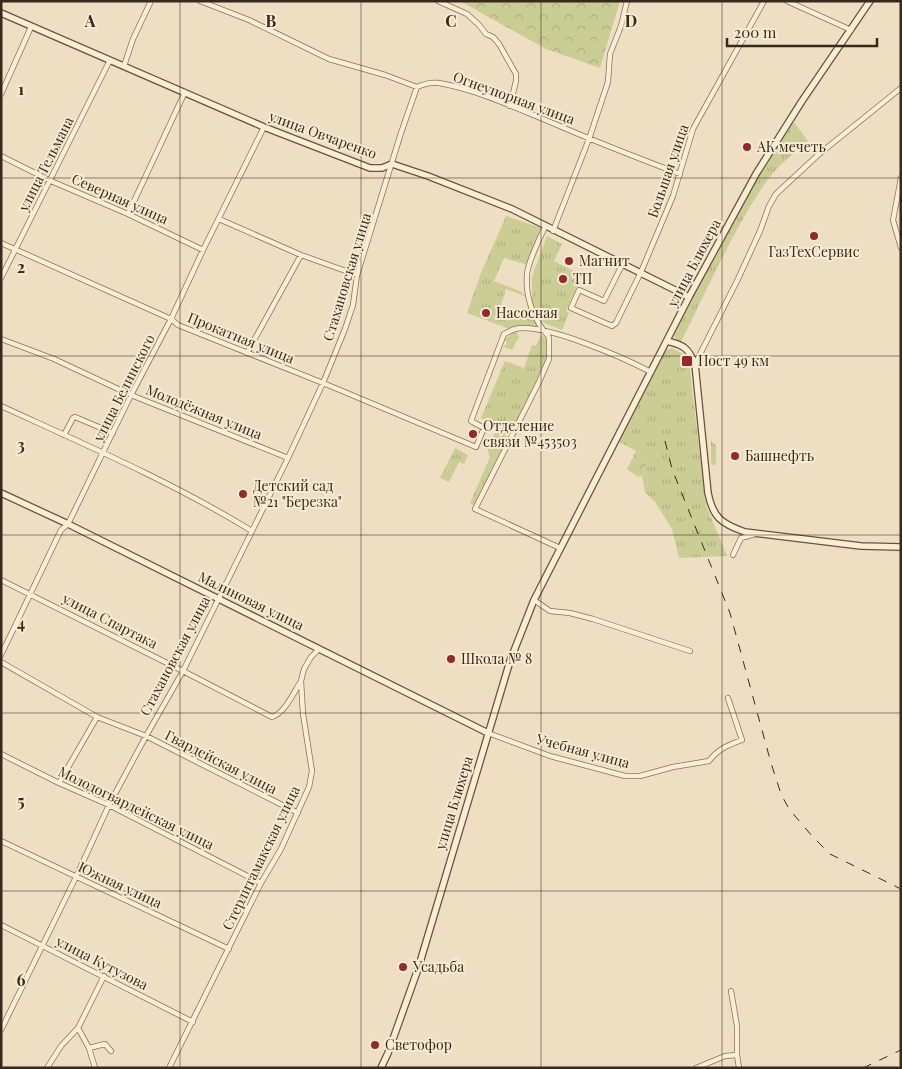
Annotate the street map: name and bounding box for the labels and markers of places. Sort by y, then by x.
place label: АК мечеть [756,137,826,156]
marker: АК мечеть [741,141,753,153]
marker: ГазТехСервис [808,230,820,242]
place label: ГазТехСервис [769,242,860,261]
place label: Магнит [579,251,630,270]
marker: Магнит [563,255,575,267]
place label: ТП [573,269,593,288]
marker: ТП [557,273,569,285]
place label: Насосная [496,303,558,322]
marker: Насосная [480,307,492,319]
place label: Пост 49 км [698,351,769,370]
marker: Пост 49 км [680,354,694,368]
place label: Отделение связи №453503 [483,416,577,451]
marker: Отделение связи №453503 [467,428,479,440]
place label: Башнефть [745,446,814,465]
marker: Башнефть [729,450,741,462]
place label: Детский сад №21 "Березка" [253,476,342,511]
marker: Детский сад №21 "Березка" [237,488,249,500]
place label: Школа № 8 [461,649,532,668]
marker: Школа № 8 [445,653,457,665]
place label: Усадьба [412,957,464,976]
marker: Усадьба [397,961,409,973]
place label: Светофор [385,1035,452,1054]
marker: Светофор [369,1039,381,1051]

